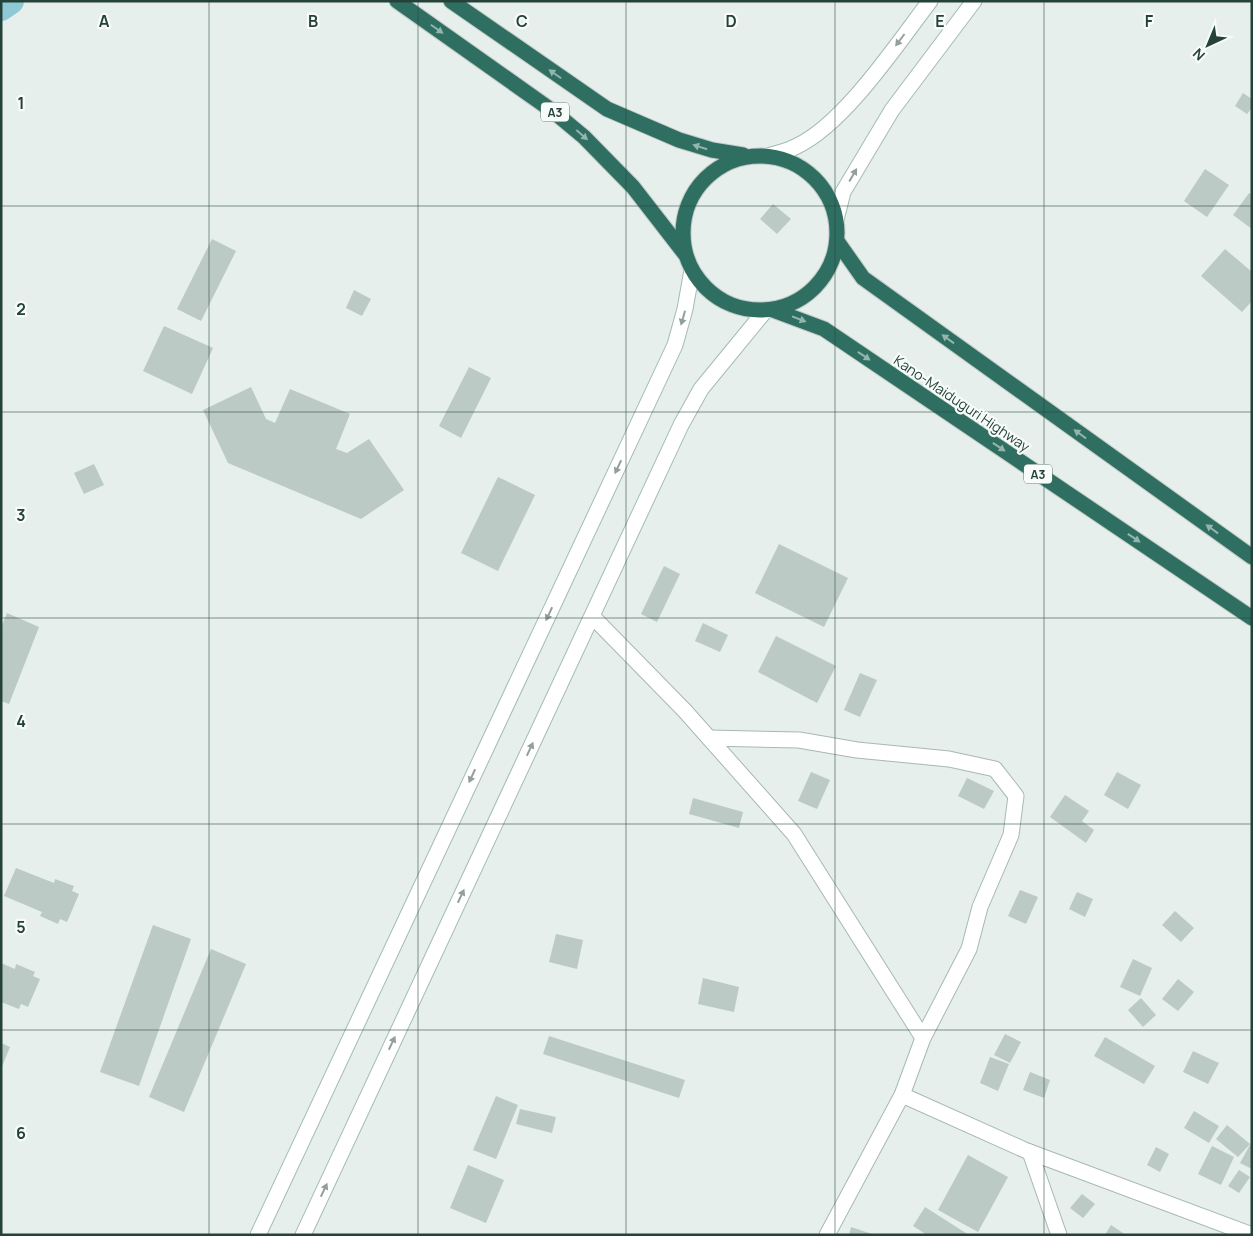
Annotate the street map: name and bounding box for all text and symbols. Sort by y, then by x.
text: A [99,10,110,32]
text: B [308,10,318,32]
text: C [516,10,528,32]
text: D [725,10,737,32]
text: E [935,10,945,32]
text: F [1145,10,1154,32]
north arrow [1183,20,1233,70]
one-way arrow [430,24,443,34]
one-way arrow [895,33,906,46]
text: N [1188,44,1209,65]
one-way arrow [548,69,562,79]
text: 1 [17,92,25,114]
road number: A3 [541,102,569,121]
one-way arrow [576,129,588,141]
one-way arrow [692,142,707,150]
one-way arrow [848,168,857,181]
text: 2 [16,298,26,320]
one-way arrow [678,310,686,325]
one-way arrow [791,316,806,324]
one-way arrow [941,334,955,344]
street label: Kano-Maiduguri Highway [890,350,1034,456]
one-way arrow [857,352,871,361]
one-way arrow [1073,429,1087,439]
one-way arrow [992,442,1006,452]
one-way arrow [614,459,622,474]
road number: A3 [1024,464,1052,484]
text: 3 [16,504,26,526]
one-way arrow [1205,524,1219,534]
one-way arrow [1127,533,1140,543]
one-way arrow [545,606,553,621]
text: 4 [16,710,26,732]
one-way arrow [526,742,534,756]
one-way arrow [468,769,477,784]
one-way arrow [457,889,465,903]
text: 5 [16,916,26,938]
one-way arrow [389,1036,397,1050]
text: 6 [16,1122,26,1144]
one-way arrow [320,1183,328,1197]

